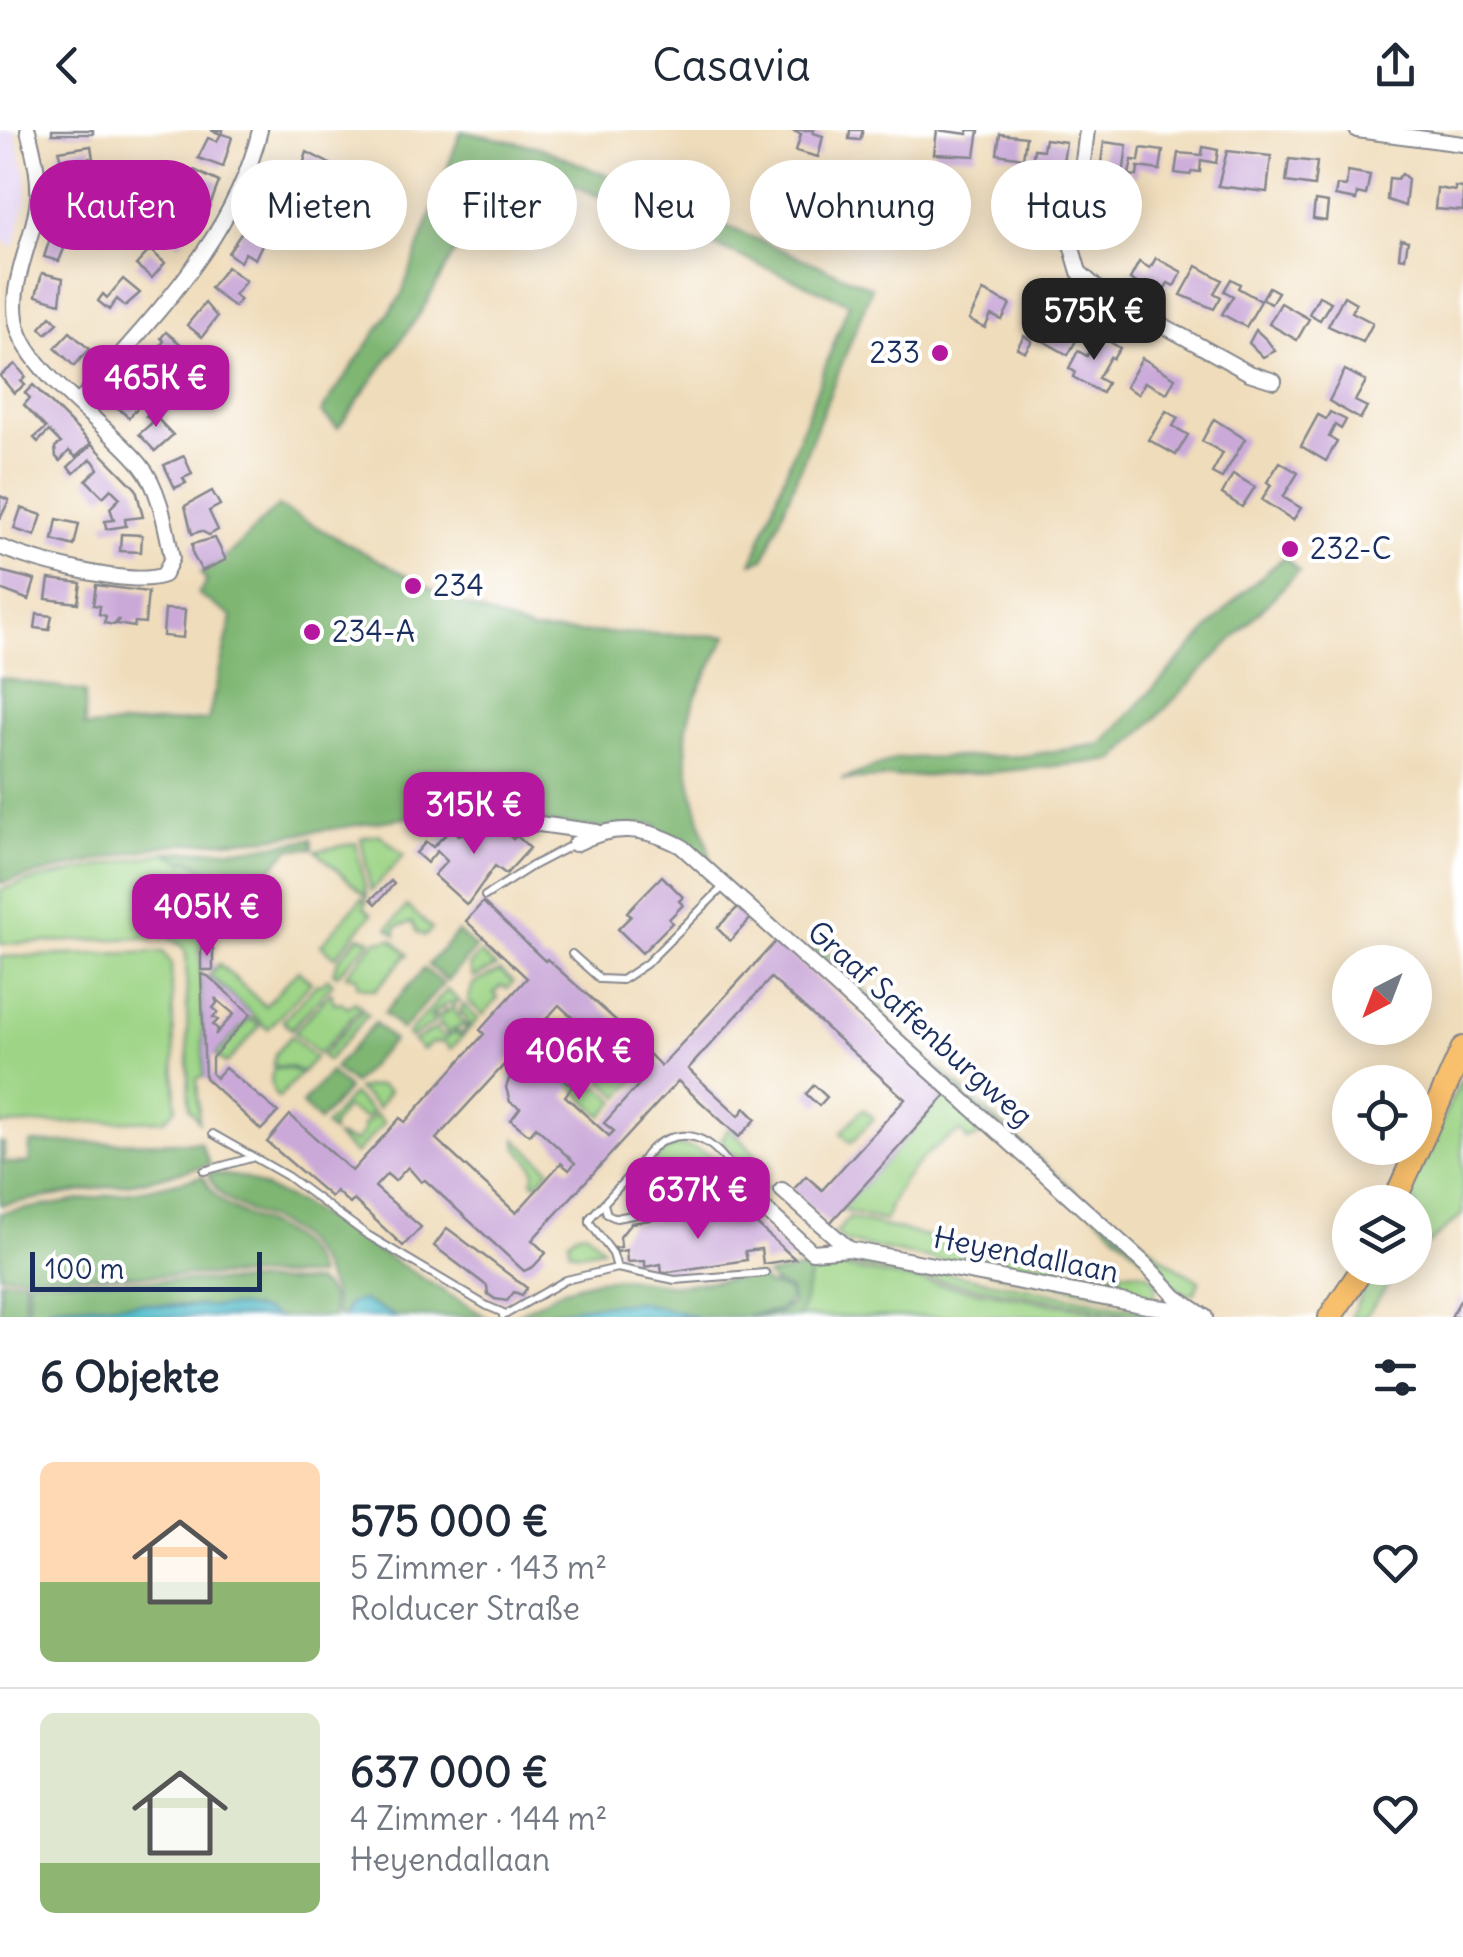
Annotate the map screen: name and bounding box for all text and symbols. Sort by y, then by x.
text: Casavia [652,37,811,93]
icon: back [40,38,95,93]
icon: share [1368,38,1423,93]
chip: Kaufen [30,160,211,250]
chip: Mieten [231,160,407,250]
chip: Filter [427,160,577,250]
chip: Neu [597,160,730,250]
chip: Wohnung [750,160,971,250]
chip: Haus [991,160,1142,250]
pin: 575K € [1013,278,1175,363]
text: 575K € [1044,290,1144,331]
place label: 233 [869,333,920,371]
marker: 233 [929,342,951,364]
pin: 465K € [75,345,237,430]
text: 465K € [104,357,208,398]
place label: 232-C [1310,529,1391,567]
marker: 232-C [1279,538,1301,560]
place label: 234 [433,566,484,604]
marker: 234 [402,575,424,597]
place label: 234-A [332,612,415,650]
marker: 234-A [301,621,323,643]
pin: 315K € [393,772,555,857]
text: 315K € [426,784,522,825]
pin: 405K € [126,874,288,959]
text: 405K € [154,886,260,927]
street label: Graaf Saffenburgweg [800,912,1041,1134]
north arrow [1332,945,1432,1045]
map controls [1332,945,1432,1285]
pin: 406K € [498,1018,660,1103]
text: 406K € [526,1030,632,1071]
button: locate [1332,1065,1432,1165]
pin: 637K € [617,1157,779,1242]
text: 637K € [648,1169,748,1210]
button: layers [1332,1185,1432,1285]
street label: Heyendallaan [930,1217,1122,1291]
scale bar [30,1247,262,1292]
text: 100 m [45,1251,124,1287]
icon: filters [1368,1350,1423,1405]
text: 6 Objekte [40,1351,220,1403]
text: 575 000 € [350,1495,549,1547]
icon: home [120,1502,240,1622]
icon: heart [1368,1535,1423,1590]
text: 5 Zimmer · 143 m² [350,1547,607,1588]
text: Rolducer Straße [350,1588,580,1629]
text: 637 000 € [350,1746,549,1798]
icon: home [120,1753,240,1873]
icon: heart [1368,1786,1423,1841]
text: 4 Zimmer · 144 m² [350,1798,608,1839]
text: Heyendallaan [350,1839,550,1880]

